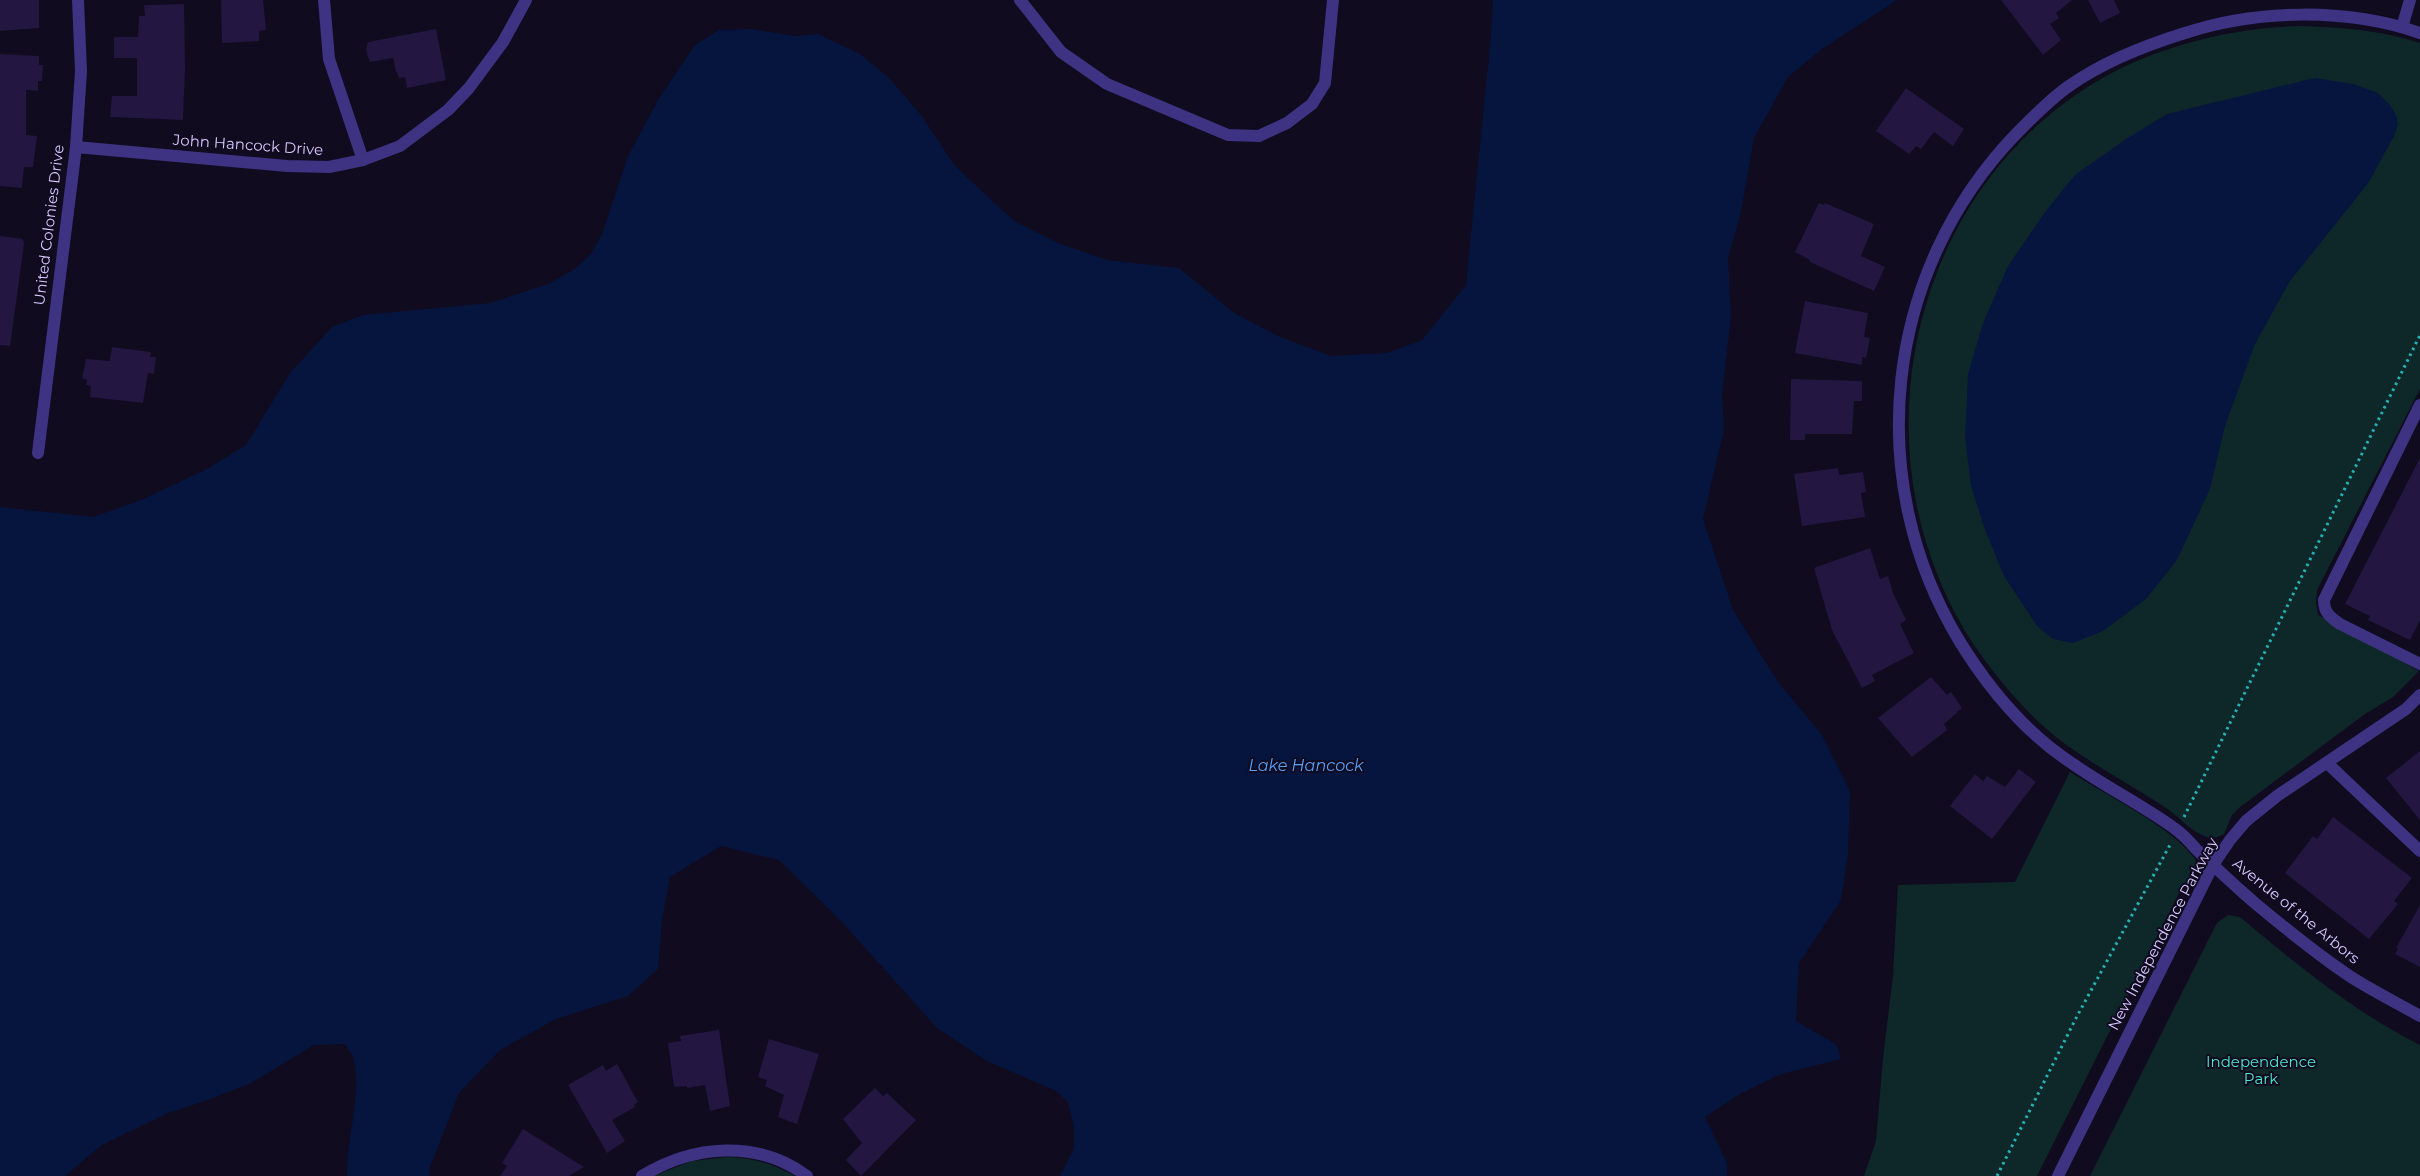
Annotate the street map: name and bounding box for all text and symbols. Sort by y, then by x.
street label: John Hancock Drive [171,130,324,159]
street label: United Colonies Drive [29,143,68,306]
water label: Lake Hancock [1248,756,1365,775]
street label: New Independence Parkway [2104,833,2222,1033]
street label: Avenue of the Arbors [2229,854,2364,968]
park label: Independence Park [2206,1052,2316,1088]

